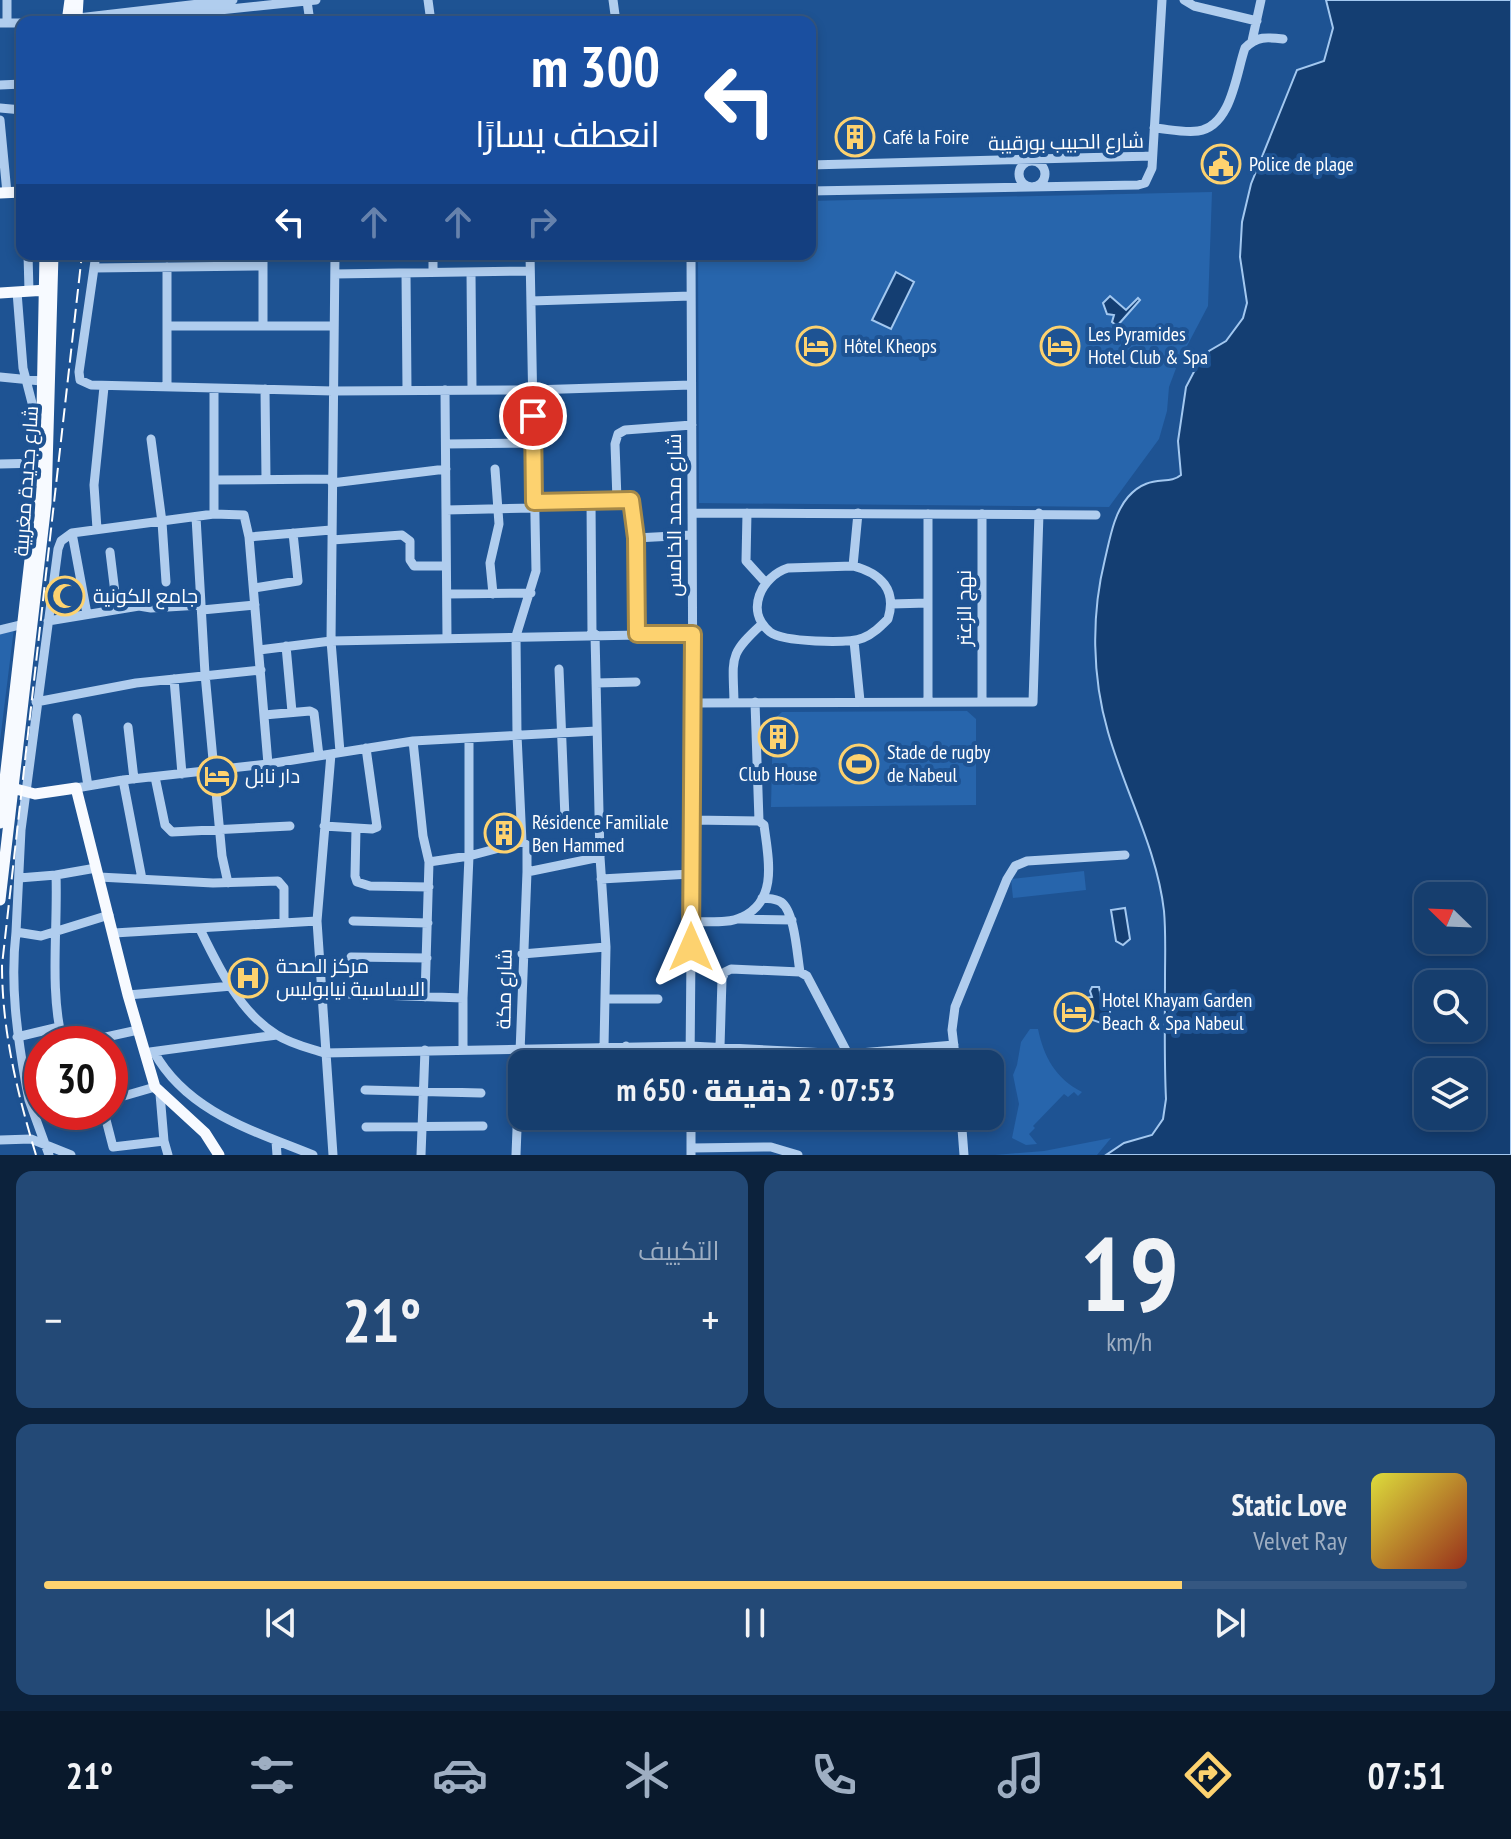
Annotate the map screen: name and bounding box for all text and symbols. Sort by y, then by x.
text: 300 m [531,30,660,102]
icon: left [688,48,792,152]
text: انعطف يسارًا [475,110,660,157]
building icon: Café la Foire [834,116,876,158]
place label: Café la Foire [883,124,969,150]
street label: شارع الحبيب بورقيبة [988,128,1144,157]
public building icon: Police de plage [1200,143,1242,185]
place label: Police de plage [1249,151,1354,177]
icon: left [268,200,312,244]
icon: ahead [352,200,396,244]
icon: ahead [436,200,480,244]
icon: right [520,200,564,244]
place label: Les Pyramides Hotel Club & Spa [1088,321,1208,370]
hotel icon: Hôtel Kheops [795,325,837,367]
hotel icon: Les Pyramides Hotel Club & Spa [1039,325,1081,367]
place label: Hôtel Kheops [844,333,937,359]
pin [499,382,567,450]
icon: arrive [511,394,555,438]
street label: شارع جديدة مغربية [8,405,45,557]
street label: شارع محمد الخامس [661,434,688,596]
street label: نهج الزعتر [951,570,978,647]
mosque icon: جامع الكونية [44,575,86,617]
place label: جامع الكونية [93,583,198,610]
building icon: Club House [757,716,799,758]
place label: Stade de rugby de Nabeul [887,739,991,788]
sports icon: Stade de rugby de Nabeul [838,743,880,785]
hotel icon: دار نابل [196,755,238,797]
place label: Club House [739,761,817,787]
place label: دار نابل [245,763,300,789]
place label: Résidence Familiale Ben Hammed [532,809,669,858]
building icon: Résidence Familiale Ben Hammed [483,812,525,854]
north arrow [1414,882,1486,954]
map controls [1414,882,1486,1130]
position arrow [649,905,733,989]
street label: شارع مكة [490,949,519,1030]
place label: مركز الصحة الاساسية نيابوليس [276,953,425,1002]
hospital icon: مركز الصحة الاساسية نيابوليس [227,957,269,999]
button: search [1414,970,1486,1042]
place label: Hotel Khayam Garden Beach & Spa Nabeul [1102,987,1252,1036]
hotel icon: Hotel Khayam Garden Beach & Spa Nabeul [1053,991,1095,1033]
speed limit sign: 30 [24,1026,128,1130]
button: layers [1414,1058,1486,1130]
text: 07:53 · 2 دقيقة · 650 m [617,1070,895,1109]
text: 19 [1080,1205,1179,1340]
text: التكييف [638,1234,720,1267]
text: 21° [342,1281,421,1359]
text: − [44,1291,62,1348]
text: + [701,1291,719,1348]
text: km/h [1106,1325,1152,1358]
text: Static Love [1232,1485,1347,1524]
text: Velvet Ray [1253,1524,1347,1557]
icon: previous [259,1601,303,1645]
icon: pause [733,1601,777,1645]
icon: next [1208,1601,1252,1645]
icon: filters [244,1747,300,1803]
icon: car [432,1747,488,1803]
icon: climate [619,1747,675,1803]
icon: phone [806,1747,862,1803]
icon: music [993,1747,1049,1803]
icon: directions [1180,1747,1236,1803]
text: 21° [66,1752,113,1799]
text: 07:51 [1368,1752,1445,1799]

